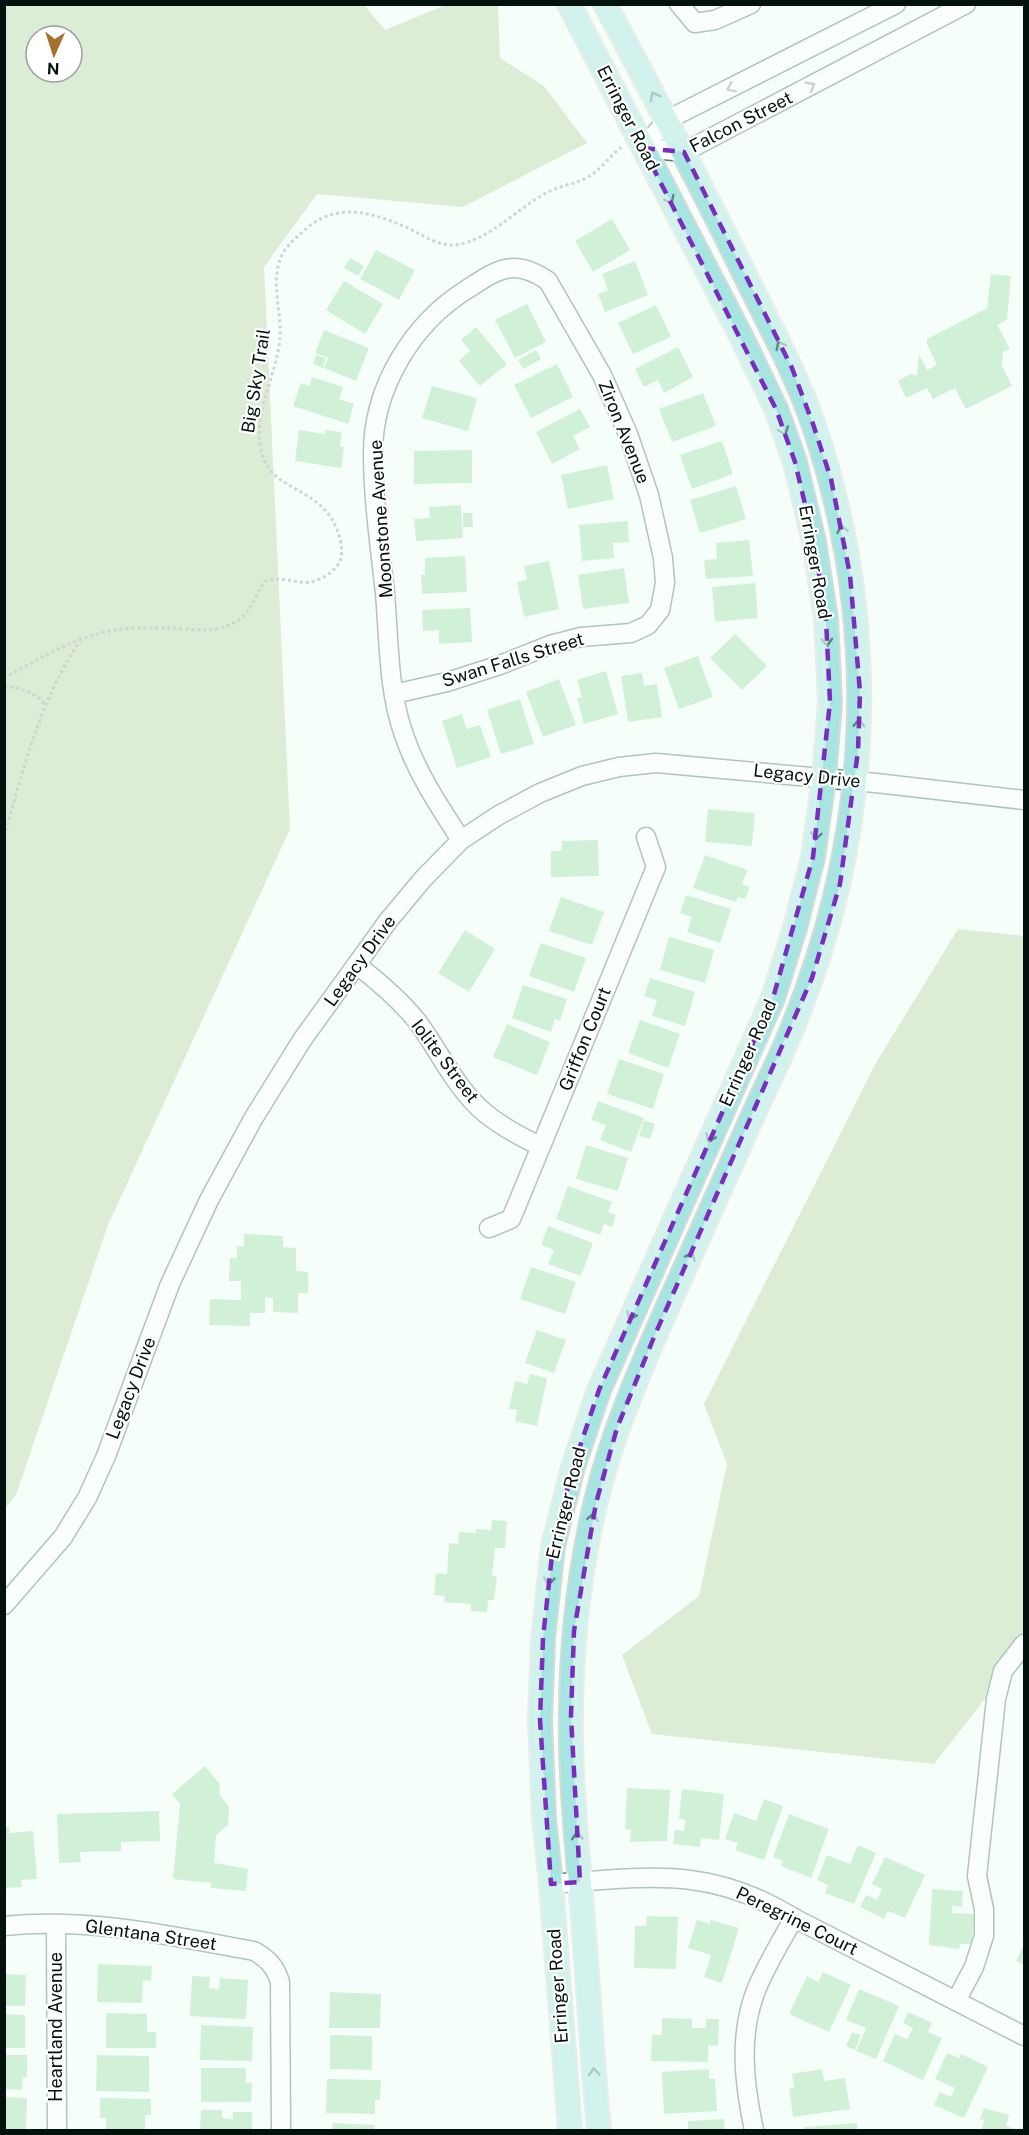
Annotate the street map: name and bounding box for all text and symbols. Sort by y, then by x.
north arrow [24,24,84,84]
text: N [46,59,60,78]
street label: Erringer Road [593,62,664,174]
one-way arrow [727,81,737,92]
one-way arrow [805,81,816,93]
street label: Falcon Street [686,87,796,156]
one-way arrow [650,92,661,102]
one-way arrow [663,194,674,204]
street label: Big Sky Trail [237,327,274,435]
one-way arrow [776,340,787,351]
street label: Ziron Avenue [594,377,655,486]
one-way arrow [776,425,789,436]
street label: Moonstone Avenue [364,439,397,599]
street label: Erringer Road [795,503,836,620]
one-way arrow [836,524,849,534]
street label: Swan Falls Street [439,628,586,691]
one-way arrow [820,638,833,647]
one-way arrow [853,718,865,727]
street label: Legacy Drive [752,759,862,792]
one-way arrow [810,831,822,841]
street label: Legacy Drive [319,911,400,1010]
street label: Griffon Court [554,984,615,1094]
street label: Erringer Road [715,996,781,1110]
street label: Iolite Street [407,1015,484,1106]
one-way arrow [706,1131,718,1142]
one-way arrow [683,1251,695,1262]
one-way arrow [626,1309,638,1320]
street label: Legacy Drive [101,1334,160,1442]
street label: Erringer Road [541,1444,590,1561]
one-way arrow [586,1512,599,1522]
one-way arrow [543,1577,556,1586]
one-way arrow [570,1831,583,1840]
street label: Peregrine Court [733,1882,862,1959]
street label: Glentana Street [84,1915,218,1954]
street label: Erringer Road [543,1928,572,2044]
street label: Heartland Avenue [45,1952,66,2102]
one-way arrow [588,2068,601,2077]

